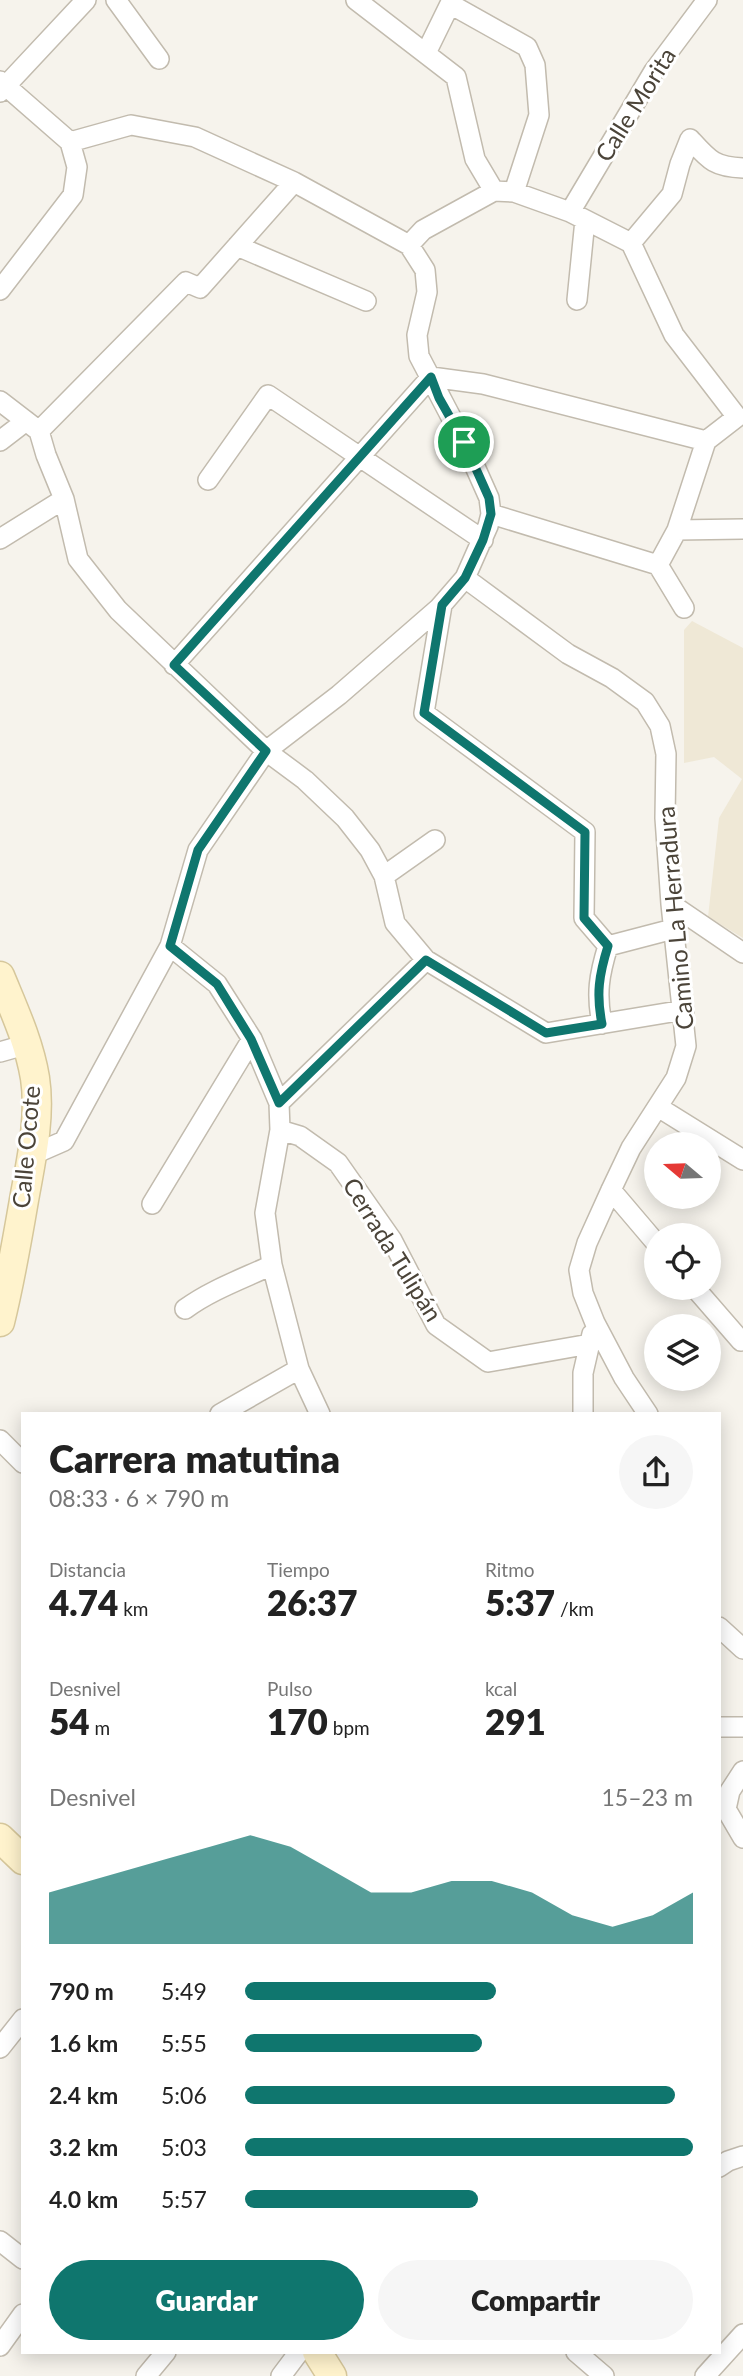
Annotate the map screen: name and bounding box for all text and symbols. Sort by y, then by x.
street label: Calle Morita [588,42,681,166]
pin [434,412,494,472]
icon: arrive [445,423,483,461]
street label: Camino La Herradura [650,805,699,1031]
street label: Calle Ocote [6,1084,45,1209]
north arrow [644,1132,721,1209]
map controls [644,1132,721,1391]
street label: Cerrada Tulipán [338,1172,449,1326]
button: locate [644,1223,721,1300]
button: layers [644,1314,721,1391]
text: Carrera matutina [49,1435,340,1481]
button: share [619,1435,693,1509]
text: 08:33 · 6 × 790 m [49,1484,229,1512]
text: Distancia [49,1558,126,1581]
text: Tiempo [267,1558,330,1581]
text: Ritmo [485,1558,535,1581]
text: 4.74 [49,1581,118,1623]
text: 26:37 [267,1581,357,1623]
text: 5:37 [485,1581,555,1623]
text: km [118,1597,148,1620]
text: /km [555,1597,594,1620]
text: Desnivel [49,1677,121,1700]
text: Pulso [267,1677,312,1700]
text: kcal [485,1677,517,1700]
text: 54 [49,1700,90,1742]
text: 170 [267,1700,328,1742]
text: 291 [485,1700,546,1742]
text: m [90,1716,110,1739]
text: bpm [328,1716,370,1739]
text: Desnivel [49,1783,136,1811]
text: 15–23 m [601,1783,693,1811]
text: 790 m [49,1977,114,2005]
text: 5:49 [161,1977,207,2005]
text: 1.6 km [49,2029,118,2057]
text: 5:55 [161,2029,207,2057]
text: 2.4 km [49,2081,118,2109]
text: 5:06 [161,2081,207,2109]
text: 3.2 km [49,2133,118,2161]
text: 5:03 [161,2133,207,2161]
text: 4.0 km [49,2185,118,2213]
text: 5:57 [161,2185,207,2213]
button: Guardar [49,2260,364,2340]
button: Compartir [378,2260,693,2340]

